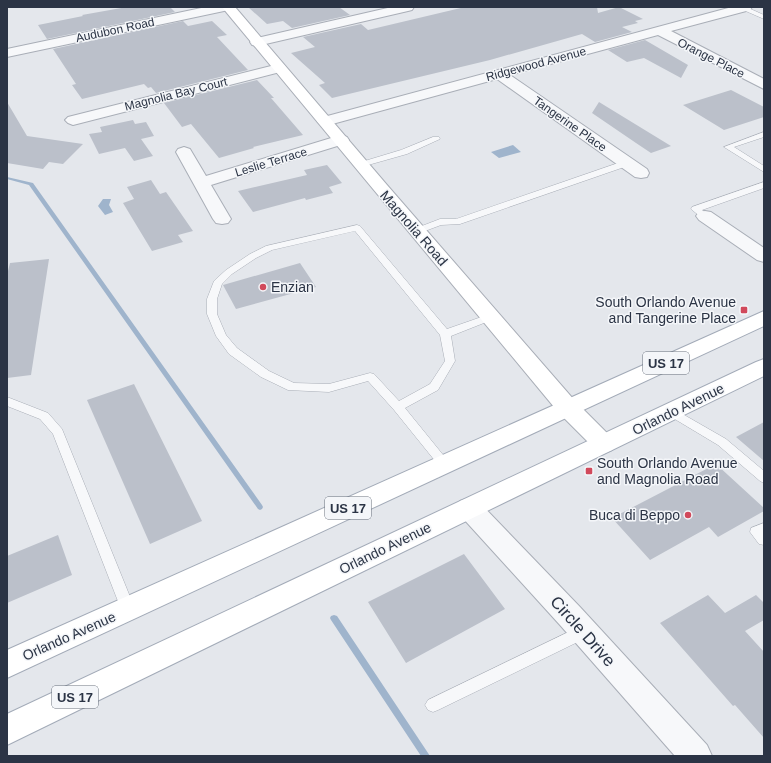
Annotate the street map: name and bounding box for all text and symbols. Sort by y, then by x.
street label: Audubon Road [74,15,156,45]
street label: Orange Place [675,35,747,81]
street label: Ridgewood Avenue [484,44,588,84]
street label: Magnolia Bay Court [123,74,229,114]
street label: Tangerine Place [531,94,610,155]
street label: Leslie Terrace [233,144,309,180]
street label: Magnolia Road [377,187,451,269]
place label: Enzian [271,279,314,295]
marker: Enzian [258,282,268,292]
place label: South Orlando Avenue and Tangerine Place [595,294,736,326]
marker: South Orlando Avenue and Tangerine Place [739,305,749,315]
road number: US 17 [643,352,689,374]
street label: Orlando Avenue [629,380,727,438]
place label: South Orlando Avenue and Magnolia Road [597,455,738,487]
marker: South Orlando Avenue and Magnolia Road [584,466,594,476]
road number: US 17 [325,497,371,519]
place label: Buca di Beppo [589,507,680,523]
marker: Buca di Beppo [683,510,693,520]
street label: Orlando Avenue [336,519,434,577]
street label: Circle Drive [546,592,619,670]
street label: Orlando Avenue [20,608,118,664]
road number: US 17 [52,686,98,708]

